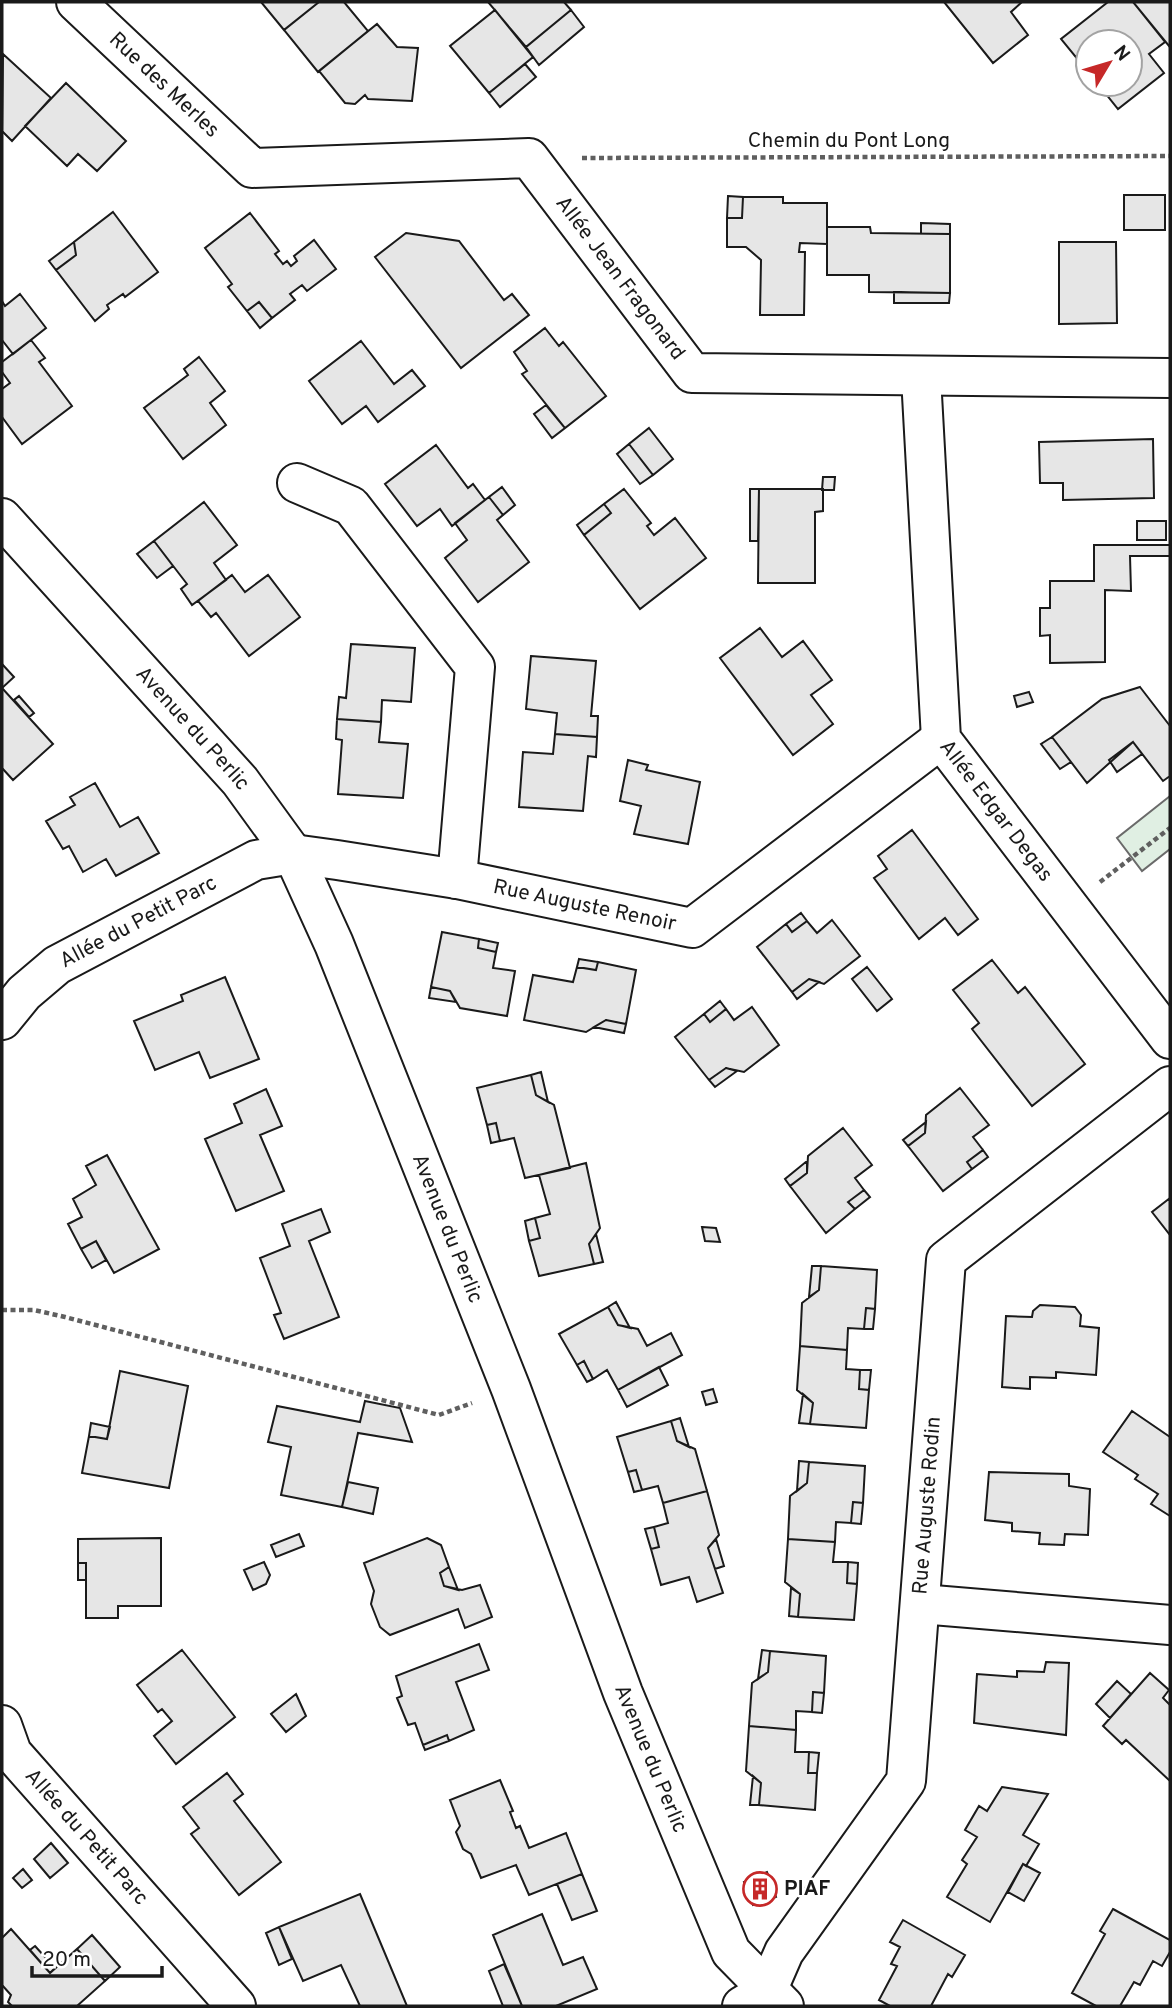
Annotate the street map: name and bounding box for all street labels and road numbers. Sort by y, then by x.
street label: Rue des Merles [103,26,225,144]
street label: Chemin du Pont Long [748,128,950,155]
street label: Allée Jean Fragonard [549,191,691,366]
street label: Avenue du Perlic [130,661,256,796]
street label: Allée Edgar Degas [933,734,1059,887]
street label: Allée du Petit Parc [55,870,221,975]
street label: Rue Auguste Renoir [491,873,679,938]
street label: Avenue du Perlic [405,1150,489,1307]
street label: Rue Auguste Rodin [907,1416,947,1596]
street label: Avenue du Perlic [608,1681,693,1837]
street label: Allée du Petit Parc [19,1763,154,1911]

